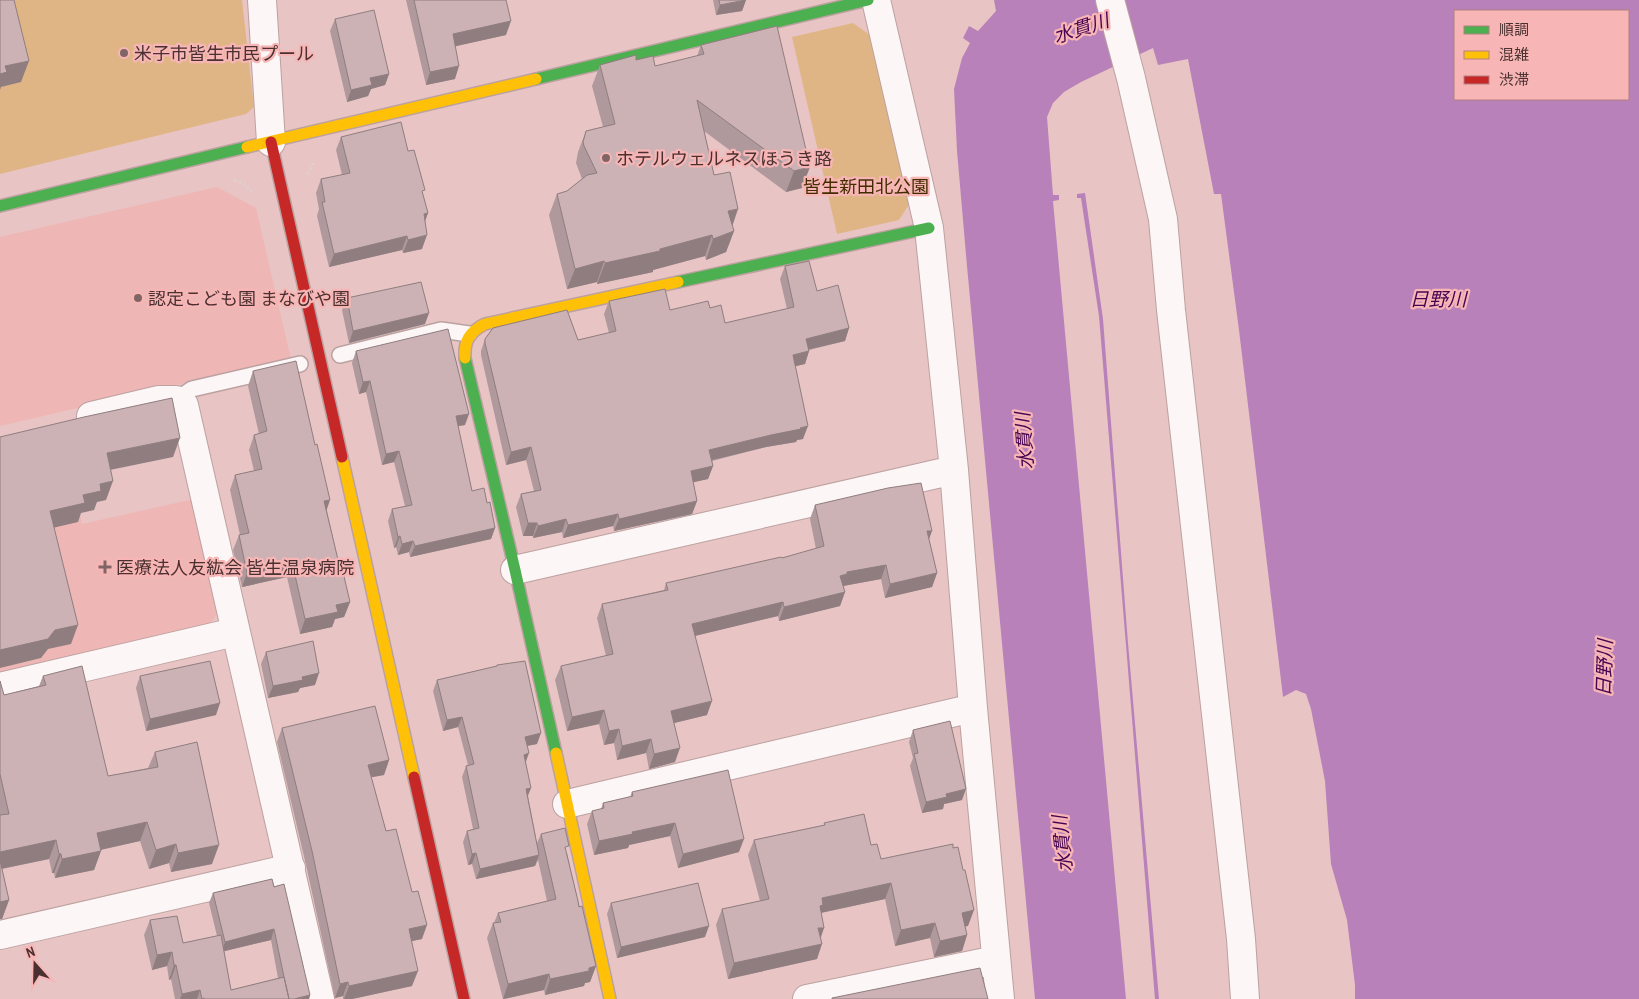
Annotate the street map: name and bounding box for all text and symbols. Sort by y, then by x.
water label: 水貫川 [1050,6,1114,49]
legend [1454,10,1629,100]
text: 順調 [1499,19,1529,40]
place label: 米子市皆生市民プール [134,41,314,66]
text: 混雑 [1499,44,1529,65]
marker: 米子市皆生市民プール [118,47,130,59]
text: 渋滞 [1499,69,1529,90]
place label: ホテルウェルネスほうき路 [616,146,832,171]
marker: ホテルウェルネスほうき路 [600,152,612,164]
park label: 皆生新田北公園 [803,174,929,199]
place label: 認定こども園 まなびや園 [148,286,350,311]
water label: 日野川 [1409,286,1468,312]
marker: 認定こども園 まなびや園 [132,292,144,304]
water label: 水貫川 [1009,410,1039,470]
place label: 医療法人友紘会 皆生温泉病院 [116,555,354,580]
marker: 医療法人友紘会 皆生温泉病院 [98,560,112,574]
water label: 日野川 [1590,637,1618,697]
water label: 水貫川 [1046,812,1078,874]
north arrow [10,939,60,989]
text: N [24,942,38,962]

